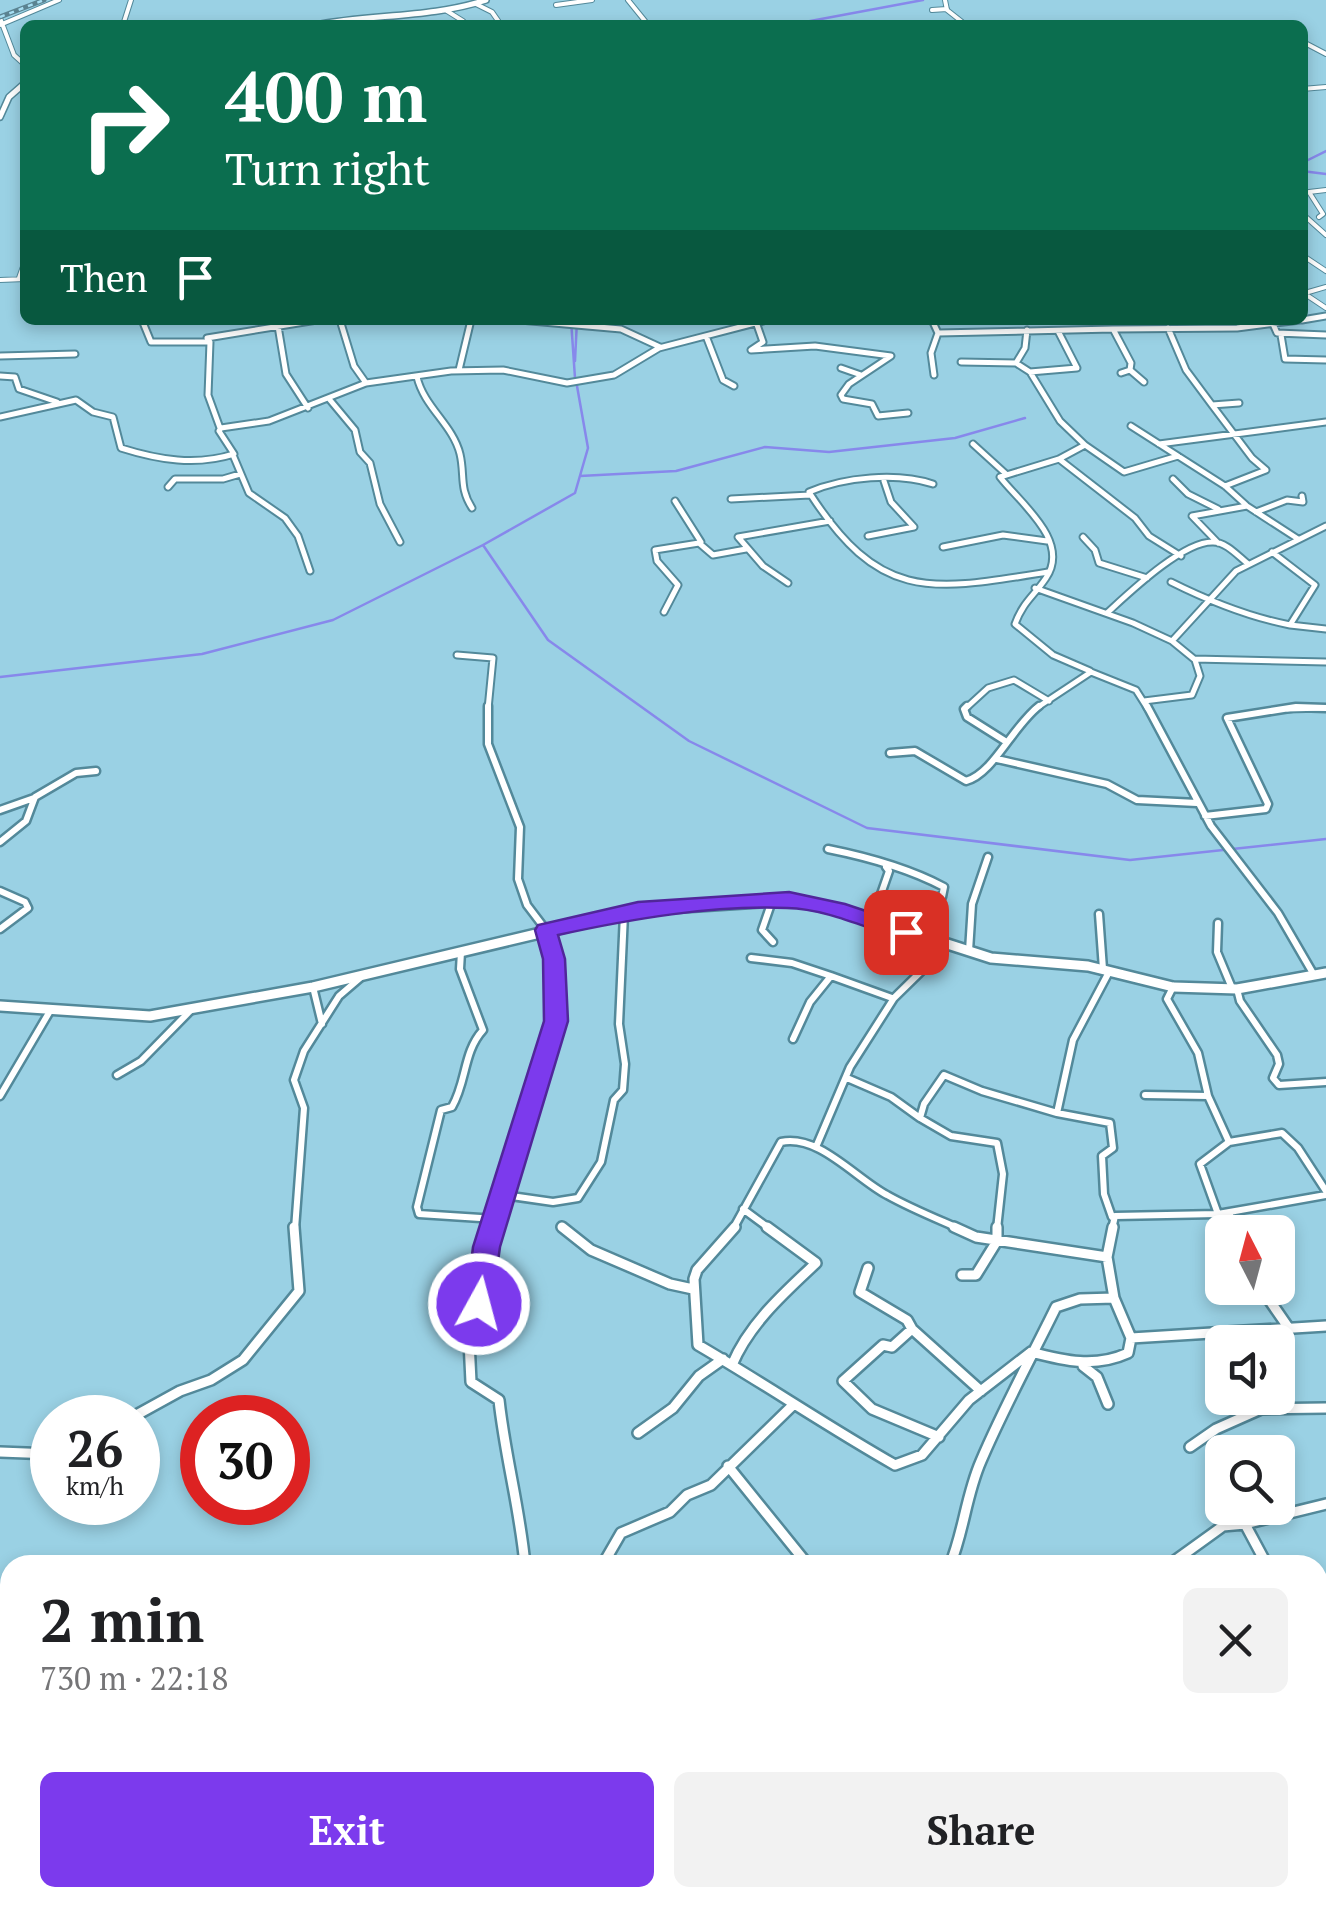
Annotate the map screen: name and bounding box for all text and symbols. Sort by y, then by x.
text: 400 m [225,49,427,142]
icon: right [60,60,190,190]
text: Turn right [225,138,430,198]
icon: arrive [168,250,223,305]
text: Then [60,253,148,303]
pin [864,890,949,975]
icon: arrive [879,905,934,960]
north arrow [1205,1215,1295,1305]
map controls [1205,1215,1295,1525]
position arrow [427,1252,531,1356]
button: sound [1205,1325,1295,1415]
speed limit sign: 30 [180,1395,310,1525]
text: 26 [67,1415,123,1481]
button: search [1205,1435,1295,1525]
text: km/h [66,1469,124,1502]
text: 2 min [40,1580,204,1659]
button: close [1183,1588,1288,1693]
text: 730 m · 22:18 [40,1657,228,1699]
button: Exit [40,1772,654,1887]
button: Share [674,1772,1288,1887]

